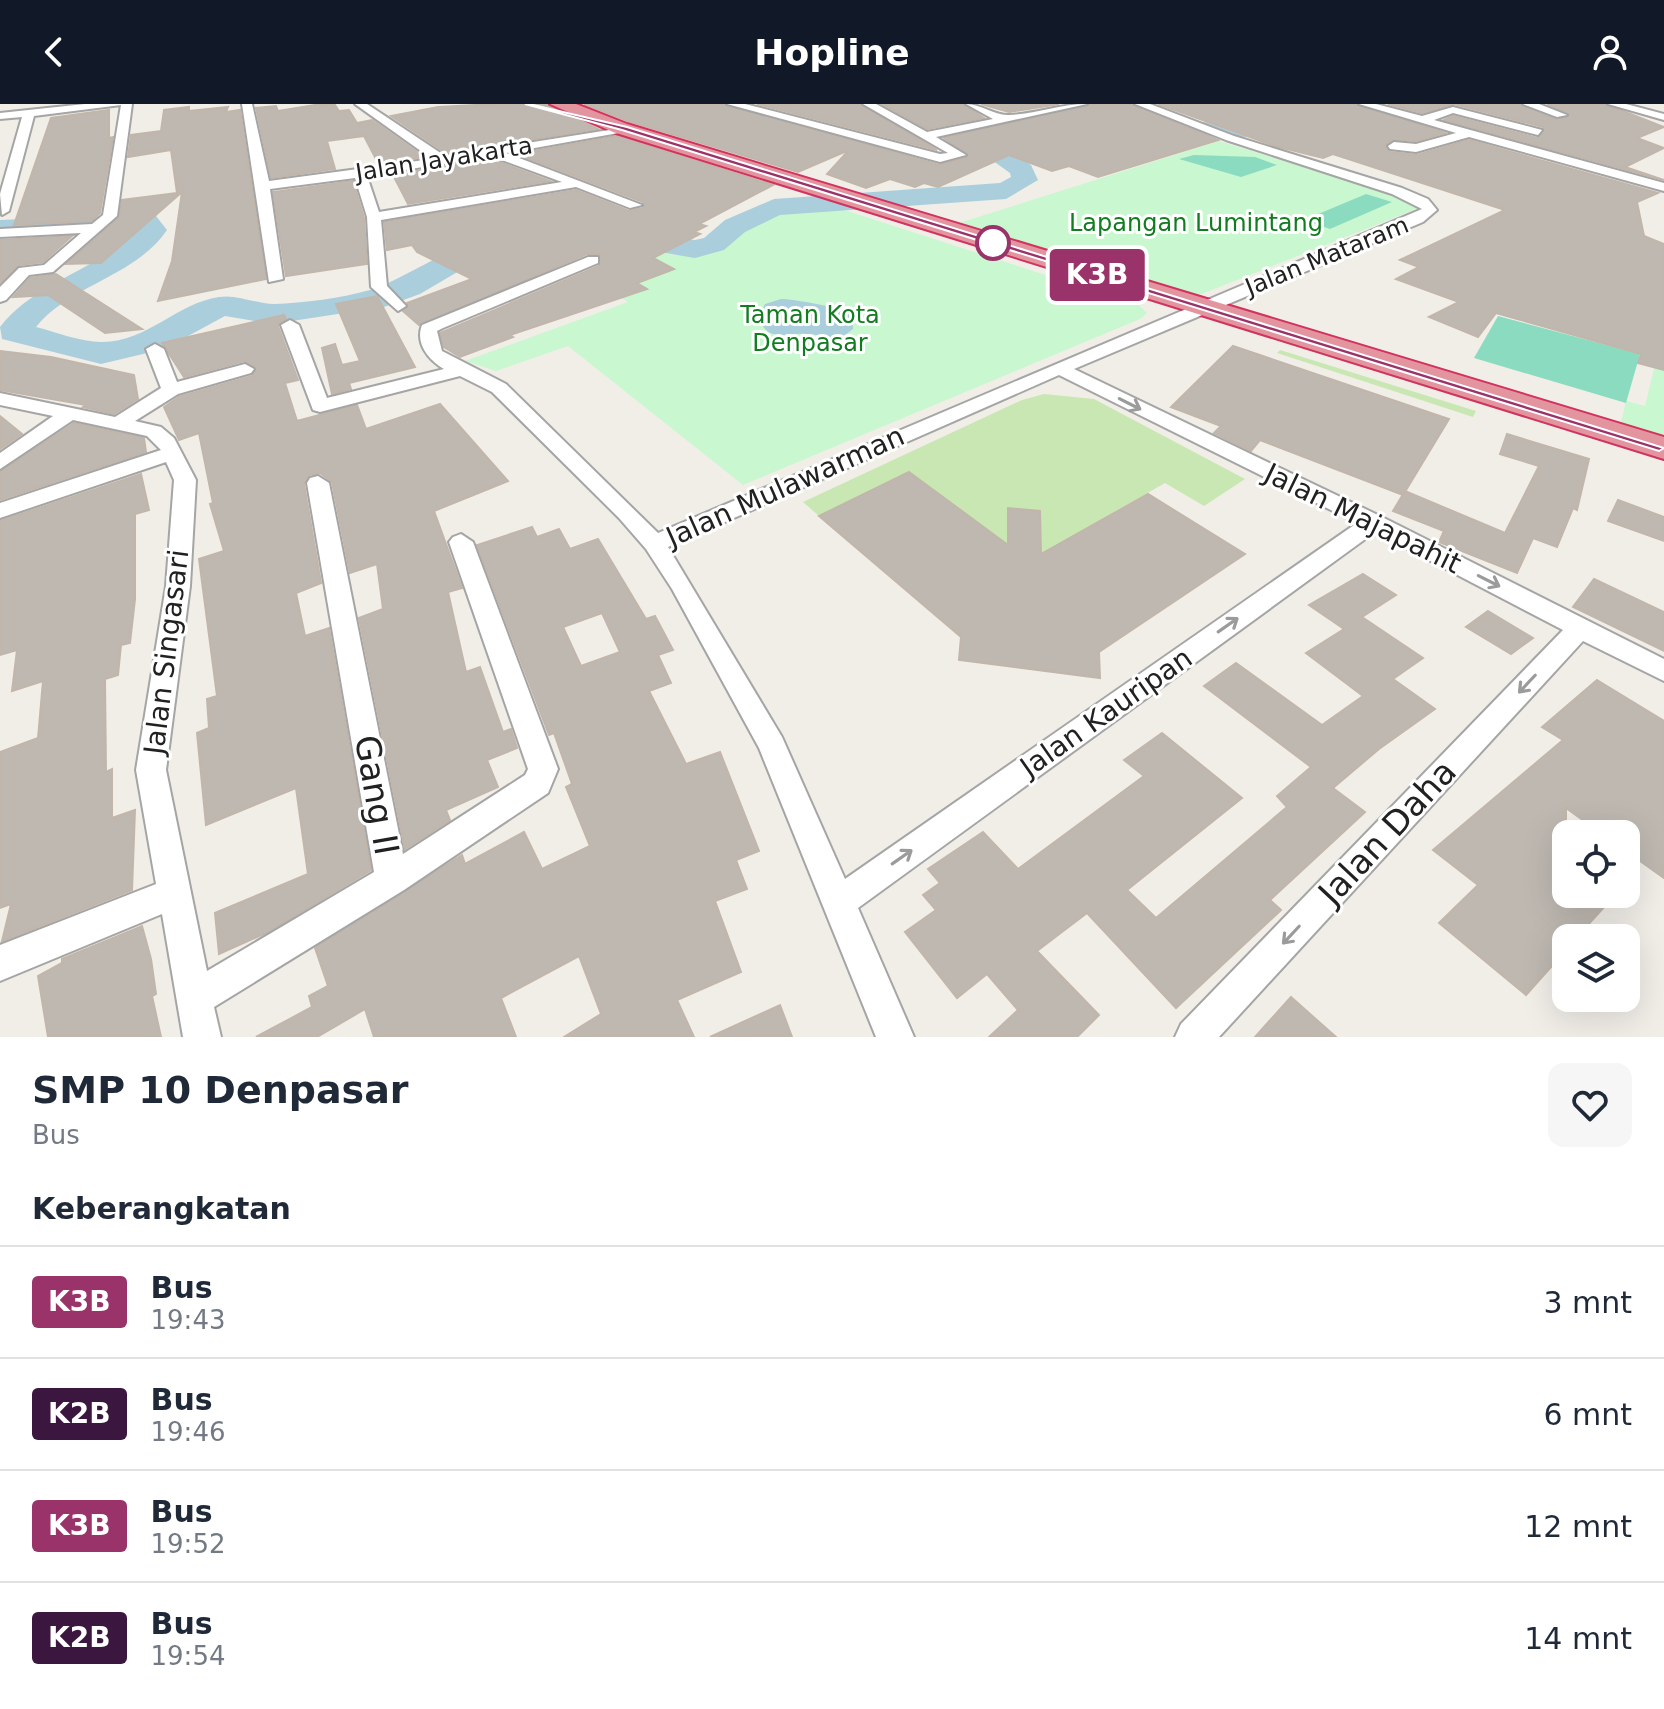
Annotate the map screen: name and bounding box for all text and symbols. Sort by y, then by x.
icon: back [32,30,76,74]
icon: person [1588,30,1632,74]
text: Hopline [754,32,910,73]
street label: Jalan Jayakarta [351,131,535,187]
park label: Lapangan Lumintang [1069,209,1323,237]
street label: Jalan Mataram [1239,211,1413,302]
unlabelled marker [976,226,1010,260]
line badge: K3B [1051,249,1143,301]
text: K3B [1066,258,1128,291]
park label: Taman Kota Denpasar [739,301,880,357]
one-way arrow [1117,396,1141,412]
street label: Jalan Mulawarman [659,419,909,555]
street label: Jalan Majapahit [1257,456,1467,580]
street label: Jalan Singasari [137,548,195,758]
one-way arrow [1476,573,1500,589]
one-way arrow [1217,617,1239,633]
street label: Jalan Kauripan [1013,641,1198,785]
one-way arrow [1518,674,1536,694]
street label: Gang II [347,732,407,858]
street label: Jalan Daha [1309,751,1464,914]
map controls [1552,820,1640,1012]
button: locate [1552,820,1640,908]
one-way arrow [891,849,913,865]
one-way arrow [1282,924,1300,944]
button: layers [1552,924,1640,1012]
button: heart [1548,1063,1632,1147]
text: SMP 10 Denpasar [32,1068,409,1112]
text: Bus [32,1120,80,1150]
text: Keberangkatan [32,1191,291,1226]
text: Bus [151,1270,213,1305]
text: K3B [48,1285,111,1318]
text: 3 mnt [1543,1285,1632,1320]
text: 19:43 [151,1305,225,1335]
text: Bus [151,1382,213,1417]
text: K2B [48,1397,111,1430]
text: 6 mnt [1543,1397,1632,1432]
text: 19:46 [151,1417,225,1447]
text: Bus [151,1494,213,1529]
text: K3B [48,1509,111,1542]
text: 12 mnt [1524,1509,1632,1544]
text: 19:52 [151,1529,225,1559]
text: Bus [151,1606,213,1641]
text: K2B [48,1621,111,1654]
text: 14 mnt [1524,1621,1632,1656]
text: 19:54 [151,1641,225,1671]

